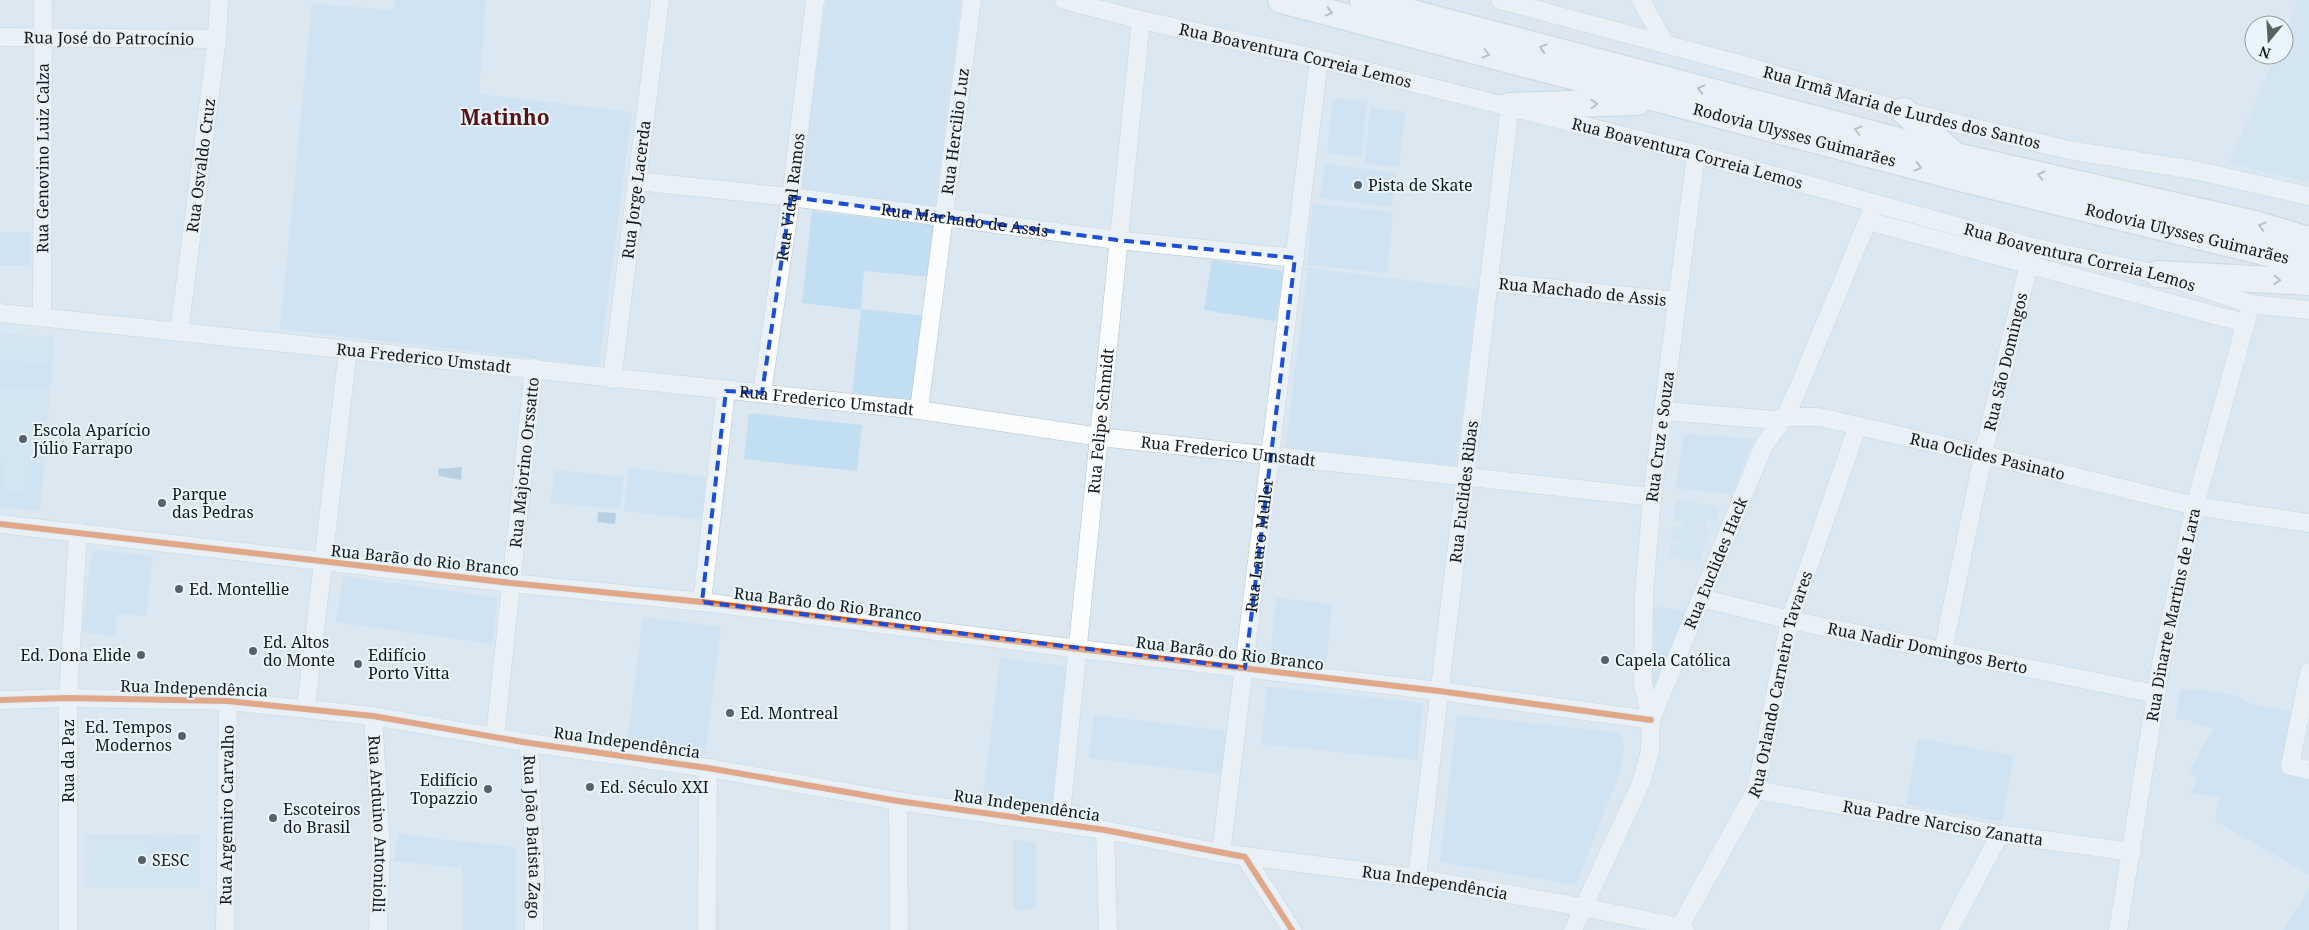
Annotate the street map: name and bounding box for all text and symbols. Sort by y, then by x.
one-way arrow [1324,7,1332,17]
north arrow [2244,15,2294,65]
street label: Rua Boaventura Correia Lemos [1177,18,1414,93]
street label: Rua José do Patrocínio [23,26,194,50]
text: N [2257,42,2273,64]
one-way arrow [1540,43,1548,53]
one-way arrow [1481,48,1489,58]
street label: Rua Irmã Maria de Lurdes dos Santos [1761,60,2043,154]
street label: Rua Genovino Luiz Calza [31,63,54,253]
street label: Rua Hercilio Luz [936,67,974,196]
one-way arrow [1696,84,1705,95]
street label: Rua Osvaldo Cruz [181,97,220,234]
street label: Rodovia Ulysses Guimarães [1691,97,1899,172]
one-way arrow [1590,99,1598,109]
district label: Matinho [460,103,550,131]
street label: Rua Boaventura Correia Lemos [1570,112,1805,194]
street label: Rua Jorge Lacerda [616,119,656,260]
one-way arrow [1853,125,1862,136]
street label: Rua Vidal Ramos [771,132,810,262]
one-way arrow [1914,161,1923,172]
one-way arrow [2036,170,2045,181]
place label: Pista de Skate [1368,174,1473,196]
marker: Pista de Skate [1352,179,1364,191]
street label: Rua Machado de Assis [880,198,1050,242]
street label: Rodovia Ulysses Guimarães [2083,198,2292,269]
street label: Rua Boaventura Correia Lemos [1961,217,2198,296]
one-way arrow [2259,222,2267,232]
street label: Rua Machado de Assis [1497,272,1668,311]
one-way arrow [2273,275,2281,286]
street label: Rua São Domingos [1978,290,2033,433]
street label: Rua Frederico Umstadt [335,338,513,378]
street label: Rua Felipe Schmidt [1082,347,1119,495]
street label: Rua Cruz e Souza [1640,370,1679,503]
street label: Rua Majorino Orssatto [504,376,544,549]
street label: Rua Frederico Umstadt [738,380,915,420]
place label: Escola Aparício Júlio Farrapo [32,419,150,459]
street label: Rua Euclides Ribas [1444,419,1483,564]
street label: Rua Oclides Pasinato [1908,427,2068,485]
street label: Rua Frederico Umstadt [1140,430,1317,471]
marker: Escola Aparício Júlio Farrapo [17,433,29,445]
street label: Rua Lauro Muller [1240,476,1278,614]
place label: Parque das Pedras [172,483,254,523]
street label: Rua Euclides Hack [1679,493,1753,632]
marker: Parque das Pedras [156,497,168,509]
street label: Rua Dinarte Martins de Lara [2141,506,2205,723]
street label: Rua Barão do Rio Branco [330,539,520,581]
street label: Rua Orlando Carneiro Tavares [1743,568,1817,802]
place label: Ed. Montellie [189,578,289,600]
street label: Rua Barão do Rio Branco [733,582,923,626]
marker: Ed. Montellie [173,583,185,595]
street label: Rua Nadir Domingos Berto [1825,617,2030,679]
place label: Ed. Altos do Monte [263,631,335,671]
street label: Rua Barão do Rio Branco [1135,631,1325,675]
place label: Ed. Dona Elide [20,644,131,666]
place label: Edifício Porto Vitta [368,644,450,684]
marker: Ed. Altos do Monte [247,645,259,657]
marker: Ed. Dona Elide [135,649,147,661]
place label: Capela Católica [1615,649,1731,671]
marker: Capela Católica [1599,654,1611,666]
marker: Edifício Porto Vitta [352,658,364,670]
street label: Rua Independência [120,674,268,702]
place label: Ed. Montreal [740,702,838,724]
marker: Ed. Montreal [724,707,736,719]
place label: Ed. Tempos Modernos [85,716,172,756]
street label: Rua da Paz [57,719,79,803]
street label: Rua Independência [552,721,702,763]
street label: Rua Argemiro Carvalho [214,725,239,905]
marker: Ed. Tempos Modernos [176,730,188,742]
street label: Rua Arduino Antoniolli [363,734,392,913]
street label: Rua João Batista Zago [519,755,546,919]
place label: Edifício Topazzio [410,769,478,809]
place label: Ed. Século XXI [600,776,709,798]
marker: Ed. Século XXI [584,781,596,793]
marker: Edifício Topazzio [482,783,494,795]
street label: Rua Independência [952,784,1102,826]
street label: Rua Padre Narciso Zanatta [1841,795,2045,851]
place label: Escoteiros do Brasil [283,798,361,838]
marker: Escoteiros do Brasil [267,812,279,824]
place label: SESC [152,849,189,871]
marker: SESC [136,854,148,866]
street label: Rua Independência [1361,860,1510,905]

